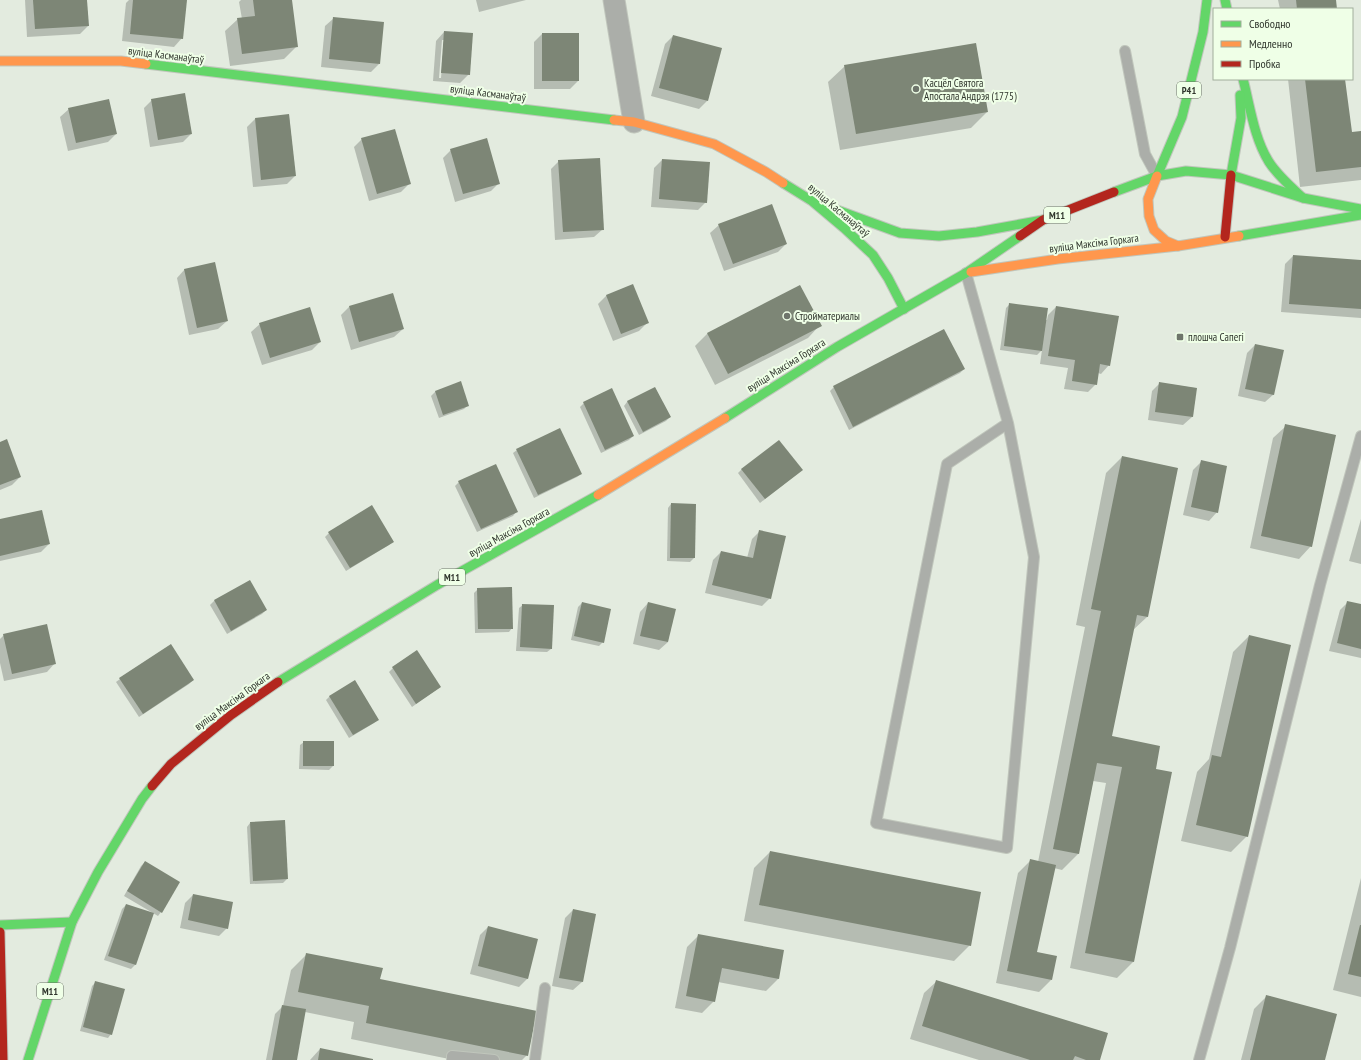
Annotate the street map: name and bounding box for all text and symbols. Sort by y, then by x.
legend [1213,8,1353,80]
text: Свободно [1249,16,1291,31]
text: Медленно [1249,36,1292,51]
street label: вуліца Касманаўтаў [127,43,206,67]
text: Пробка [1249,56,1281,71]
place label: Касцёл Святога Апостала Андрэя (1775) [924,76,1017,103]
street label: вуліца Касманаўтаў [449,81,528,105]
road number: Р41 [1177,82,1201,98]
marker: Касцёл Святога Апостала Андрэя (1775) [911,84,921,94]
street label: вуліца Касманаўтаў [805,180,873,240]
road number: М11 [1044,207,1070,223]
street label: вуліца Максіма Горкага [1048,231,1140,255]
place label: Стройматериалы [795,309,860,323]
marker: Стройматериалы [782,311,792,321]
place label: плошча Сапегі [1188,330,1244,344]
marker: плошча Сапегі [1175,332,1185,342]
street label: вуліца Максіма Горкага [744,335,828,395]
street label: вуліца Максіма Горкага [466,504,552,560]
road number: М11 [439,569,465,585]
street label: вуліца Максіма Горкага [191,669,273,733]
road number: М11 [37,983,63,999]

